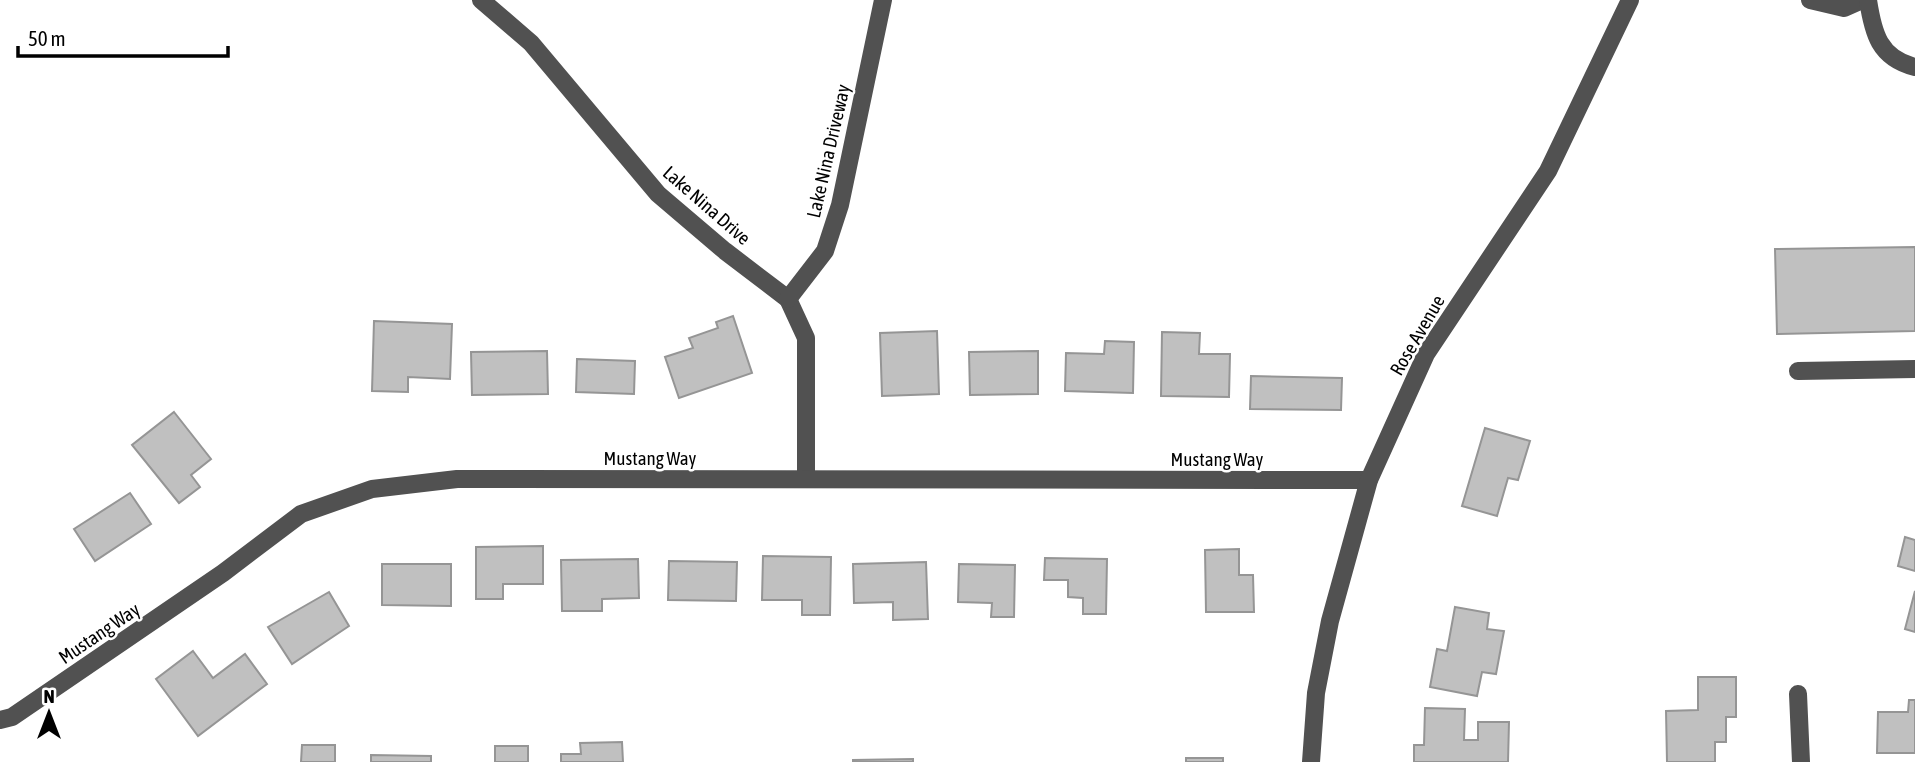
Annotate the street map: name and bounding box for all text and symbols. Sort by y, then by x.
scale bar [18,14,228,58]
text: 50 m [28,26,66,50]
street label: Lake Nina Driveway [802,82,854,220]
street label: Lake Nina Drive [659,161,755,249]
street label: Rose Avenue [1385,291,1449,379]
street label: Mustang Way [604,447,697,469]
street label: Mustang Way [1171,448,1264,470]
street label: Mustang Way [54,598,144,668]
north arrow [14,678,84,748]
text: N [43,685,55,707]

